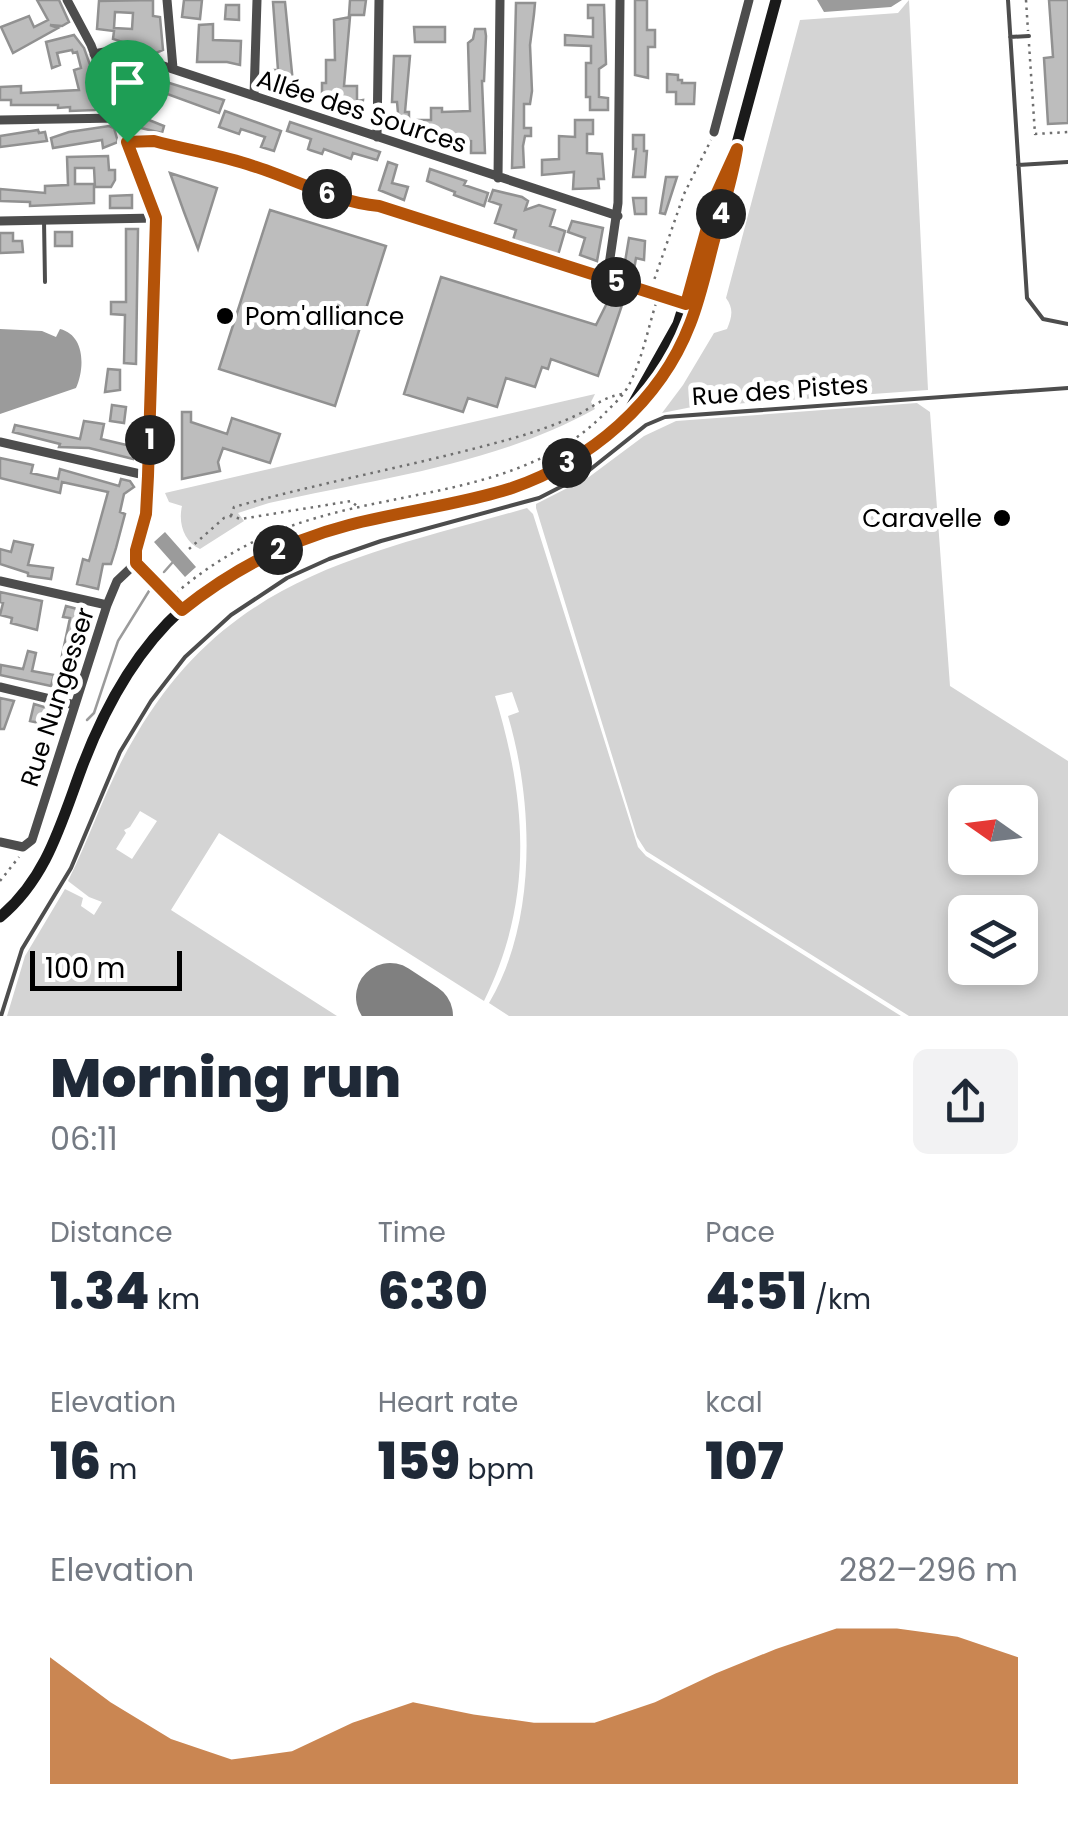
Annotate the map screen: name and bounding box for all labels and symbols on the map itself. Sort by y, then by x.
pin [85,40,170,143]
street label: Allée des Sources [252,61,471,162]
pin: 6 [302,169,352,219]
pin: 4 [696,189,746,239]
pin: 5 [591,257,641,307]
place label: Pom'alliance [245,299,404,334]
marker: Pom'alliance [214,305,236,327]
street label: Rue des Pistes [691,367,869,414]
pin: 1 [125,415,175,465]
pin: 3 [542,438,592,488]
place label: Caravelle [862,501,982,536]
marker: Caravelle [991,507,1013,529]
pin: 2 [253,525,303,575]
street label: Rue Nungesser [12,603,103,791]
north arrow [948,785,1038,875]
scale bar [30,946,182,990]

